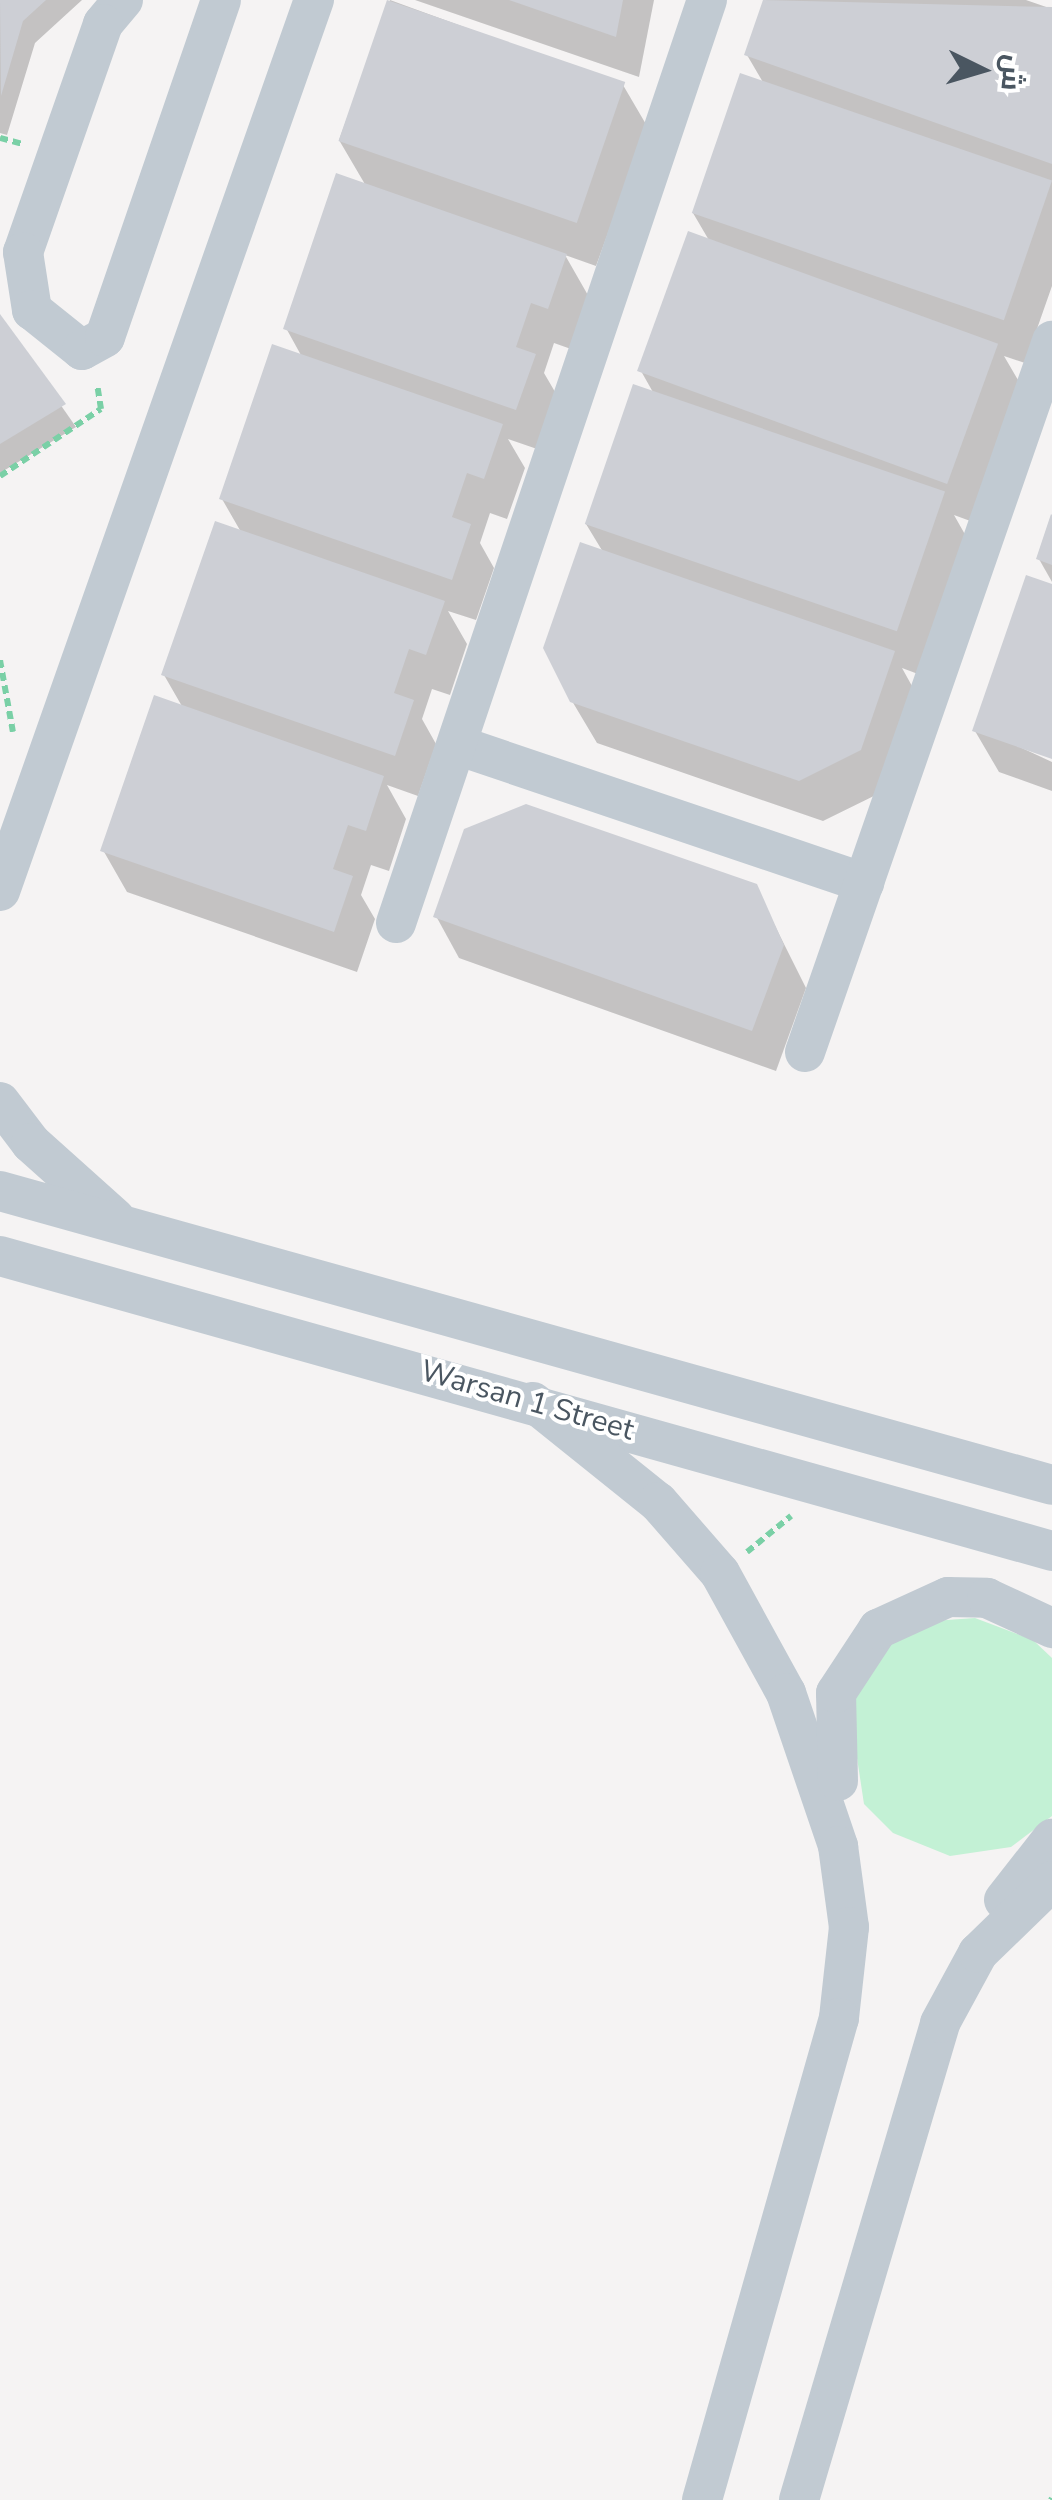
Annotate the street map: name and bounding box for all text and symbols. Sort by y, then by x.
north arrow [932,20,1032,120]
text: ش [991,53,1032,92]
street label: Warsan 1 Street [416,1353,638,1449]

